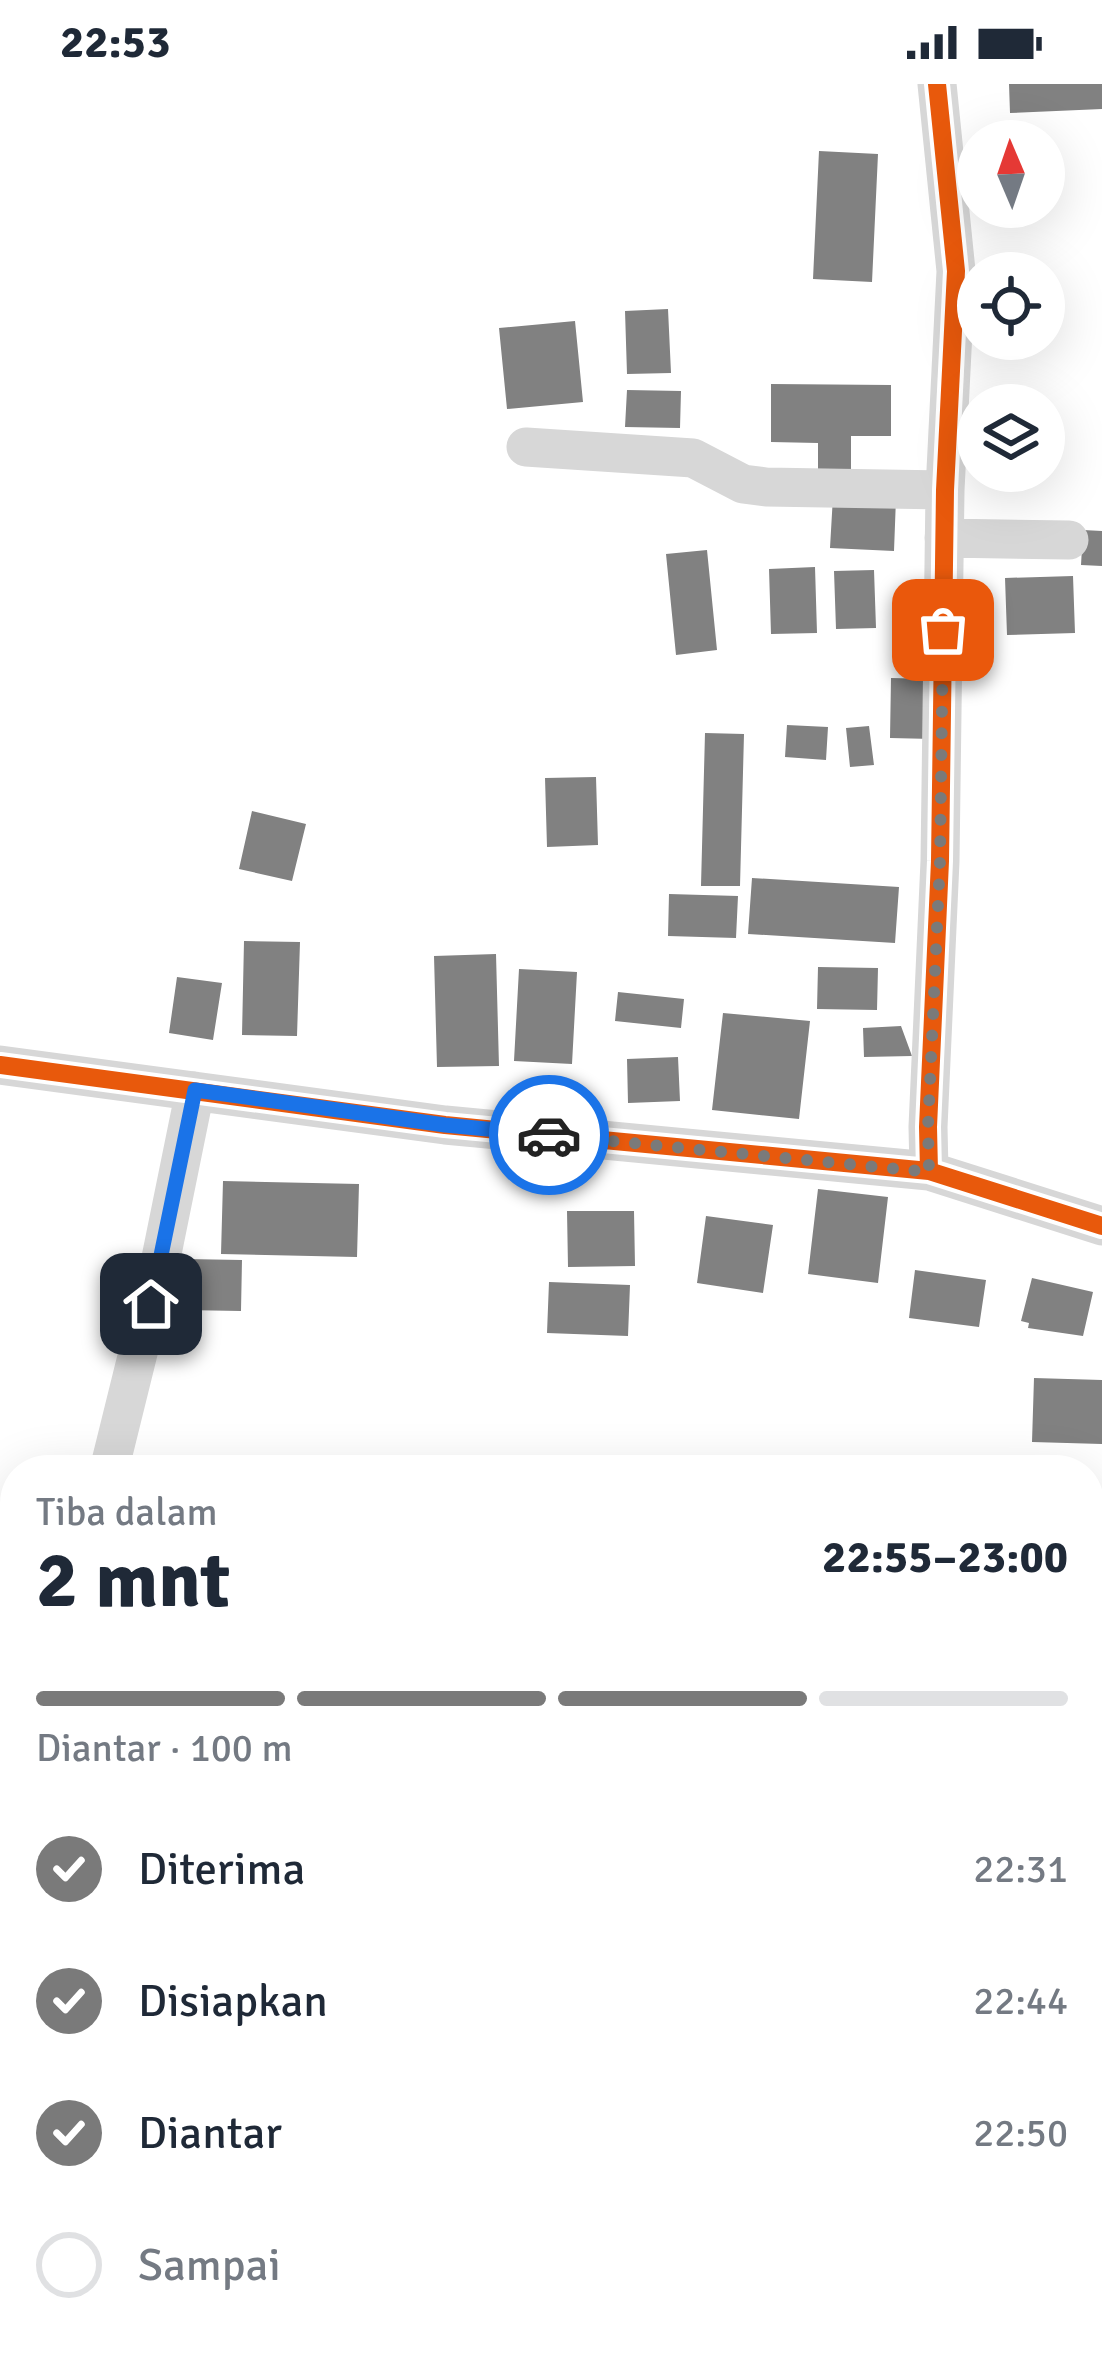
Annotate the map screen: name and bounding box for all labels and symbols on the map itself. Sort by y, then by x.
north arrow [957,120,1065,228]
pin [892,579,994,681]
courier [489,1075,609,1195]
pin [100,1253,202,1355]

